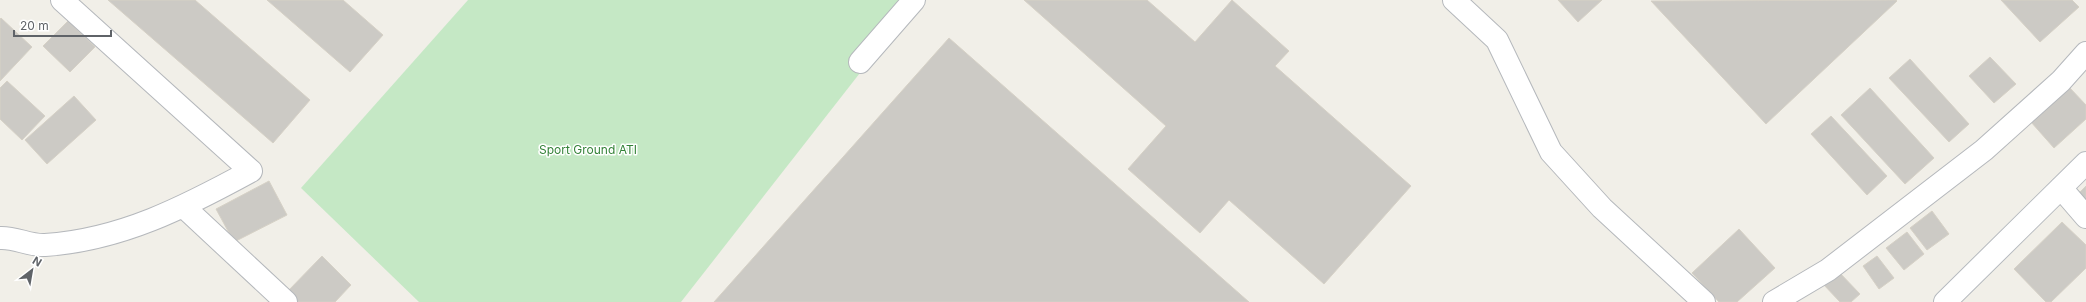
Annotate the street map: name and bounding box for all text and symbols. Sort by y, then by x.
scale bar [14,12,111,38]
text: 20 m [20,18,49,33]
park label: Sport Ground ATI [539,142,637,157]
north arrow [12,250,52,290]
text: N [30,253,44,270]

